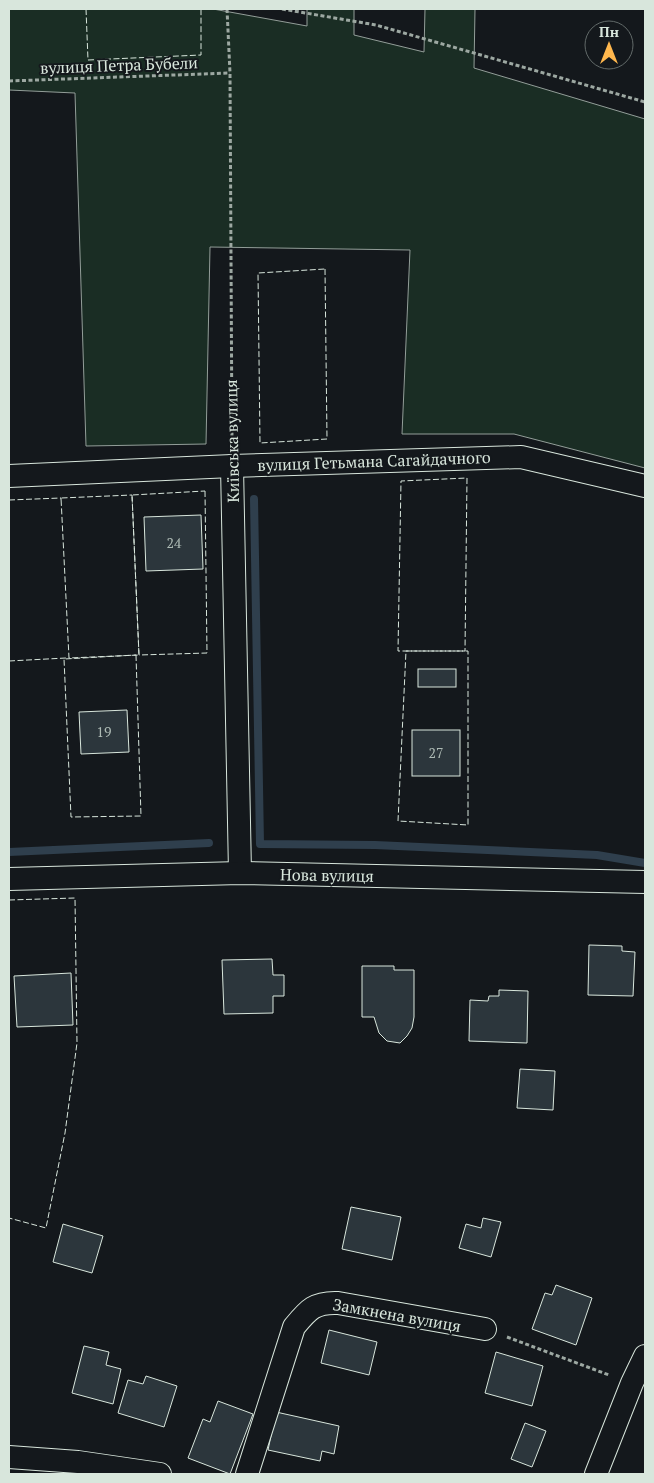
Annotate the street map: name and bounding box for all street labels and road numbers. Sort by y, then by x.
street label: вулиця Петра Бубели [40,51,198,79]
street label: Київська вулиця [220,379,244,503]
street label: вулиця Гетьмана Сагайдачного [257,446,491,476]
street label: Нова вулиця [280,863,374,887]
street label: Замкнена вулиця [331,1293,463,1337]

